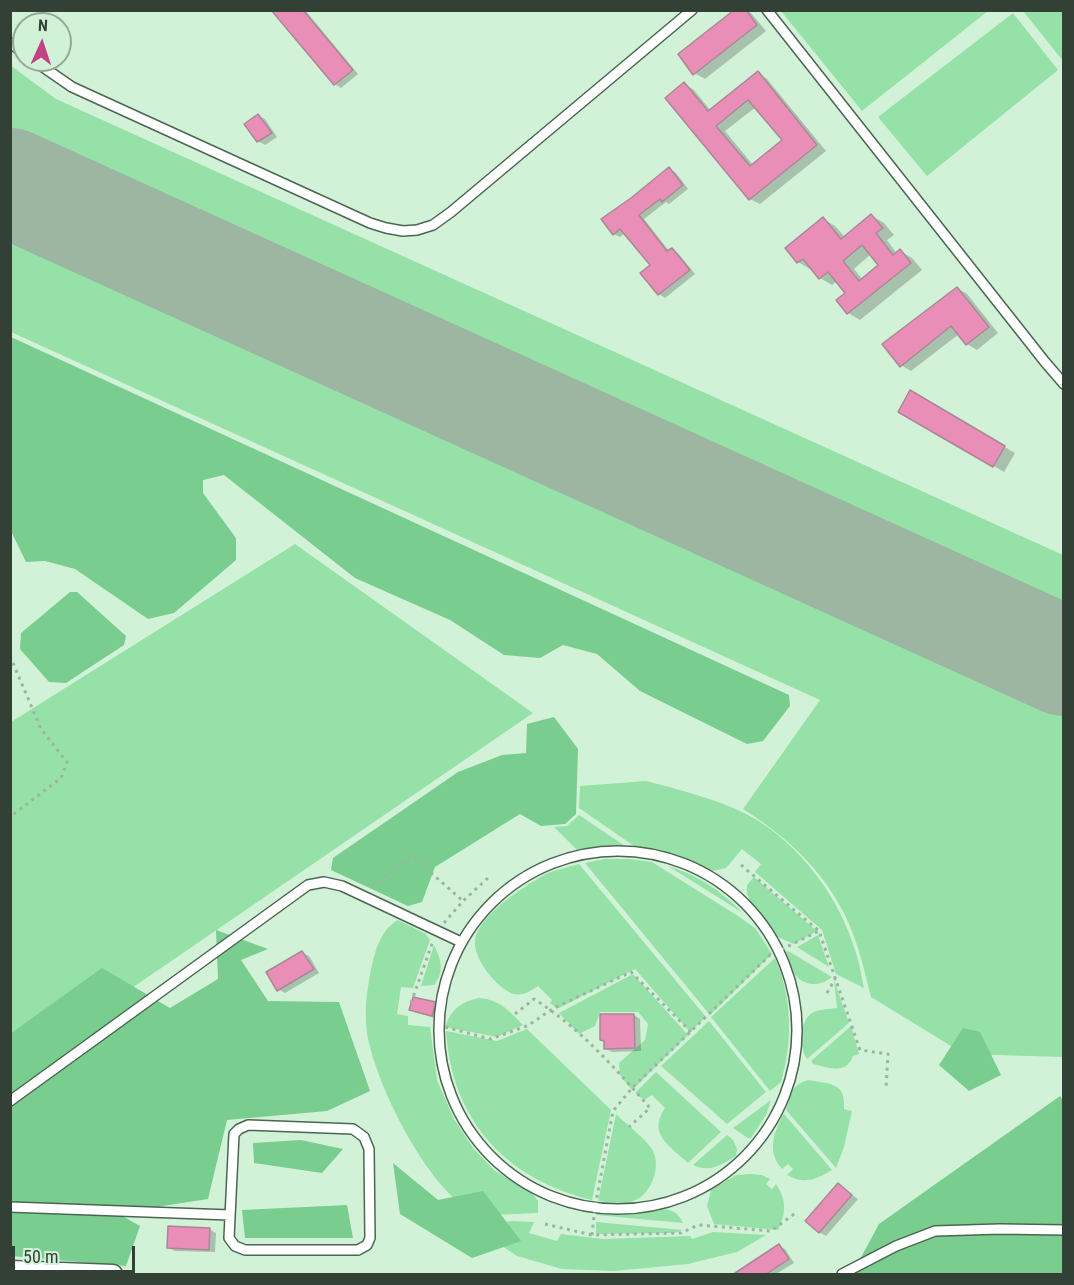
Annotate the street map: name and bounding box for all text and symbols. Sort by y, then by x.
north arrow [12,12,72,72]
text: N [37,16,48,35]
scale bar [15,1234,138,1272]
text: 50 m [23,1246,58,1267]

